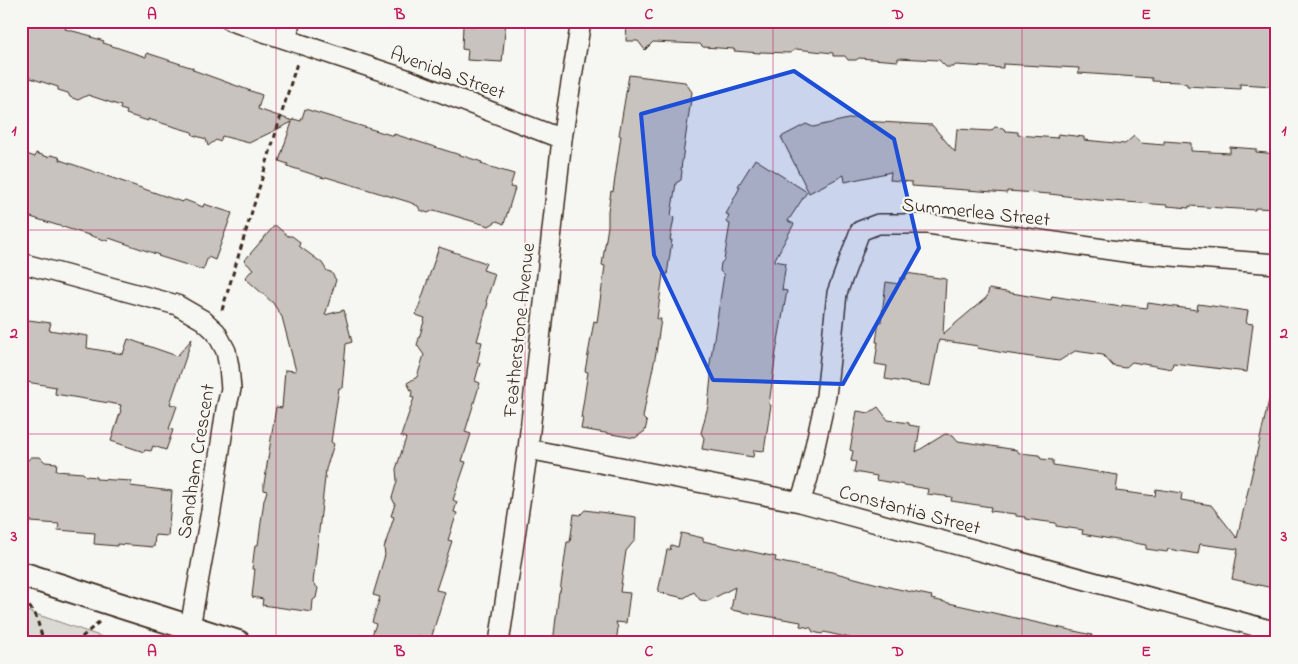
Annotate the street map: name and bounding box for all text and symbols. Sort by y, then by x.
text: A [147,3,157,27]
text: B [394,3,406,27]
text: C [645,3,654,27]
text: D [891,3,904,27]
text: E [1141,3,1151,27]
street label: Avenida Street [386,40,509,109]
text: 1 [11,119,17,143]
text: 1 [1281,119,1287,143]
street label: Summerlea Street [900,191,1052,236]
street label: Featherstone Avenue [497,242,544,420]
text: 2 [9,322,18,346]
text: 2 [1279,322,1288,346]
street label: Sandham Crescent [171,382,224,541]
street label: Constantia Street [835,479,984,544]
text: 3 [10,525,18,549]
text: 3 [1280,525,1288,549]
text: A [147,640,157,664]
text: B [394,640,406,664]
text: C [645,640,654,664]
text: D [891,640,904,664]
text: E [1141,640,1151,664]

